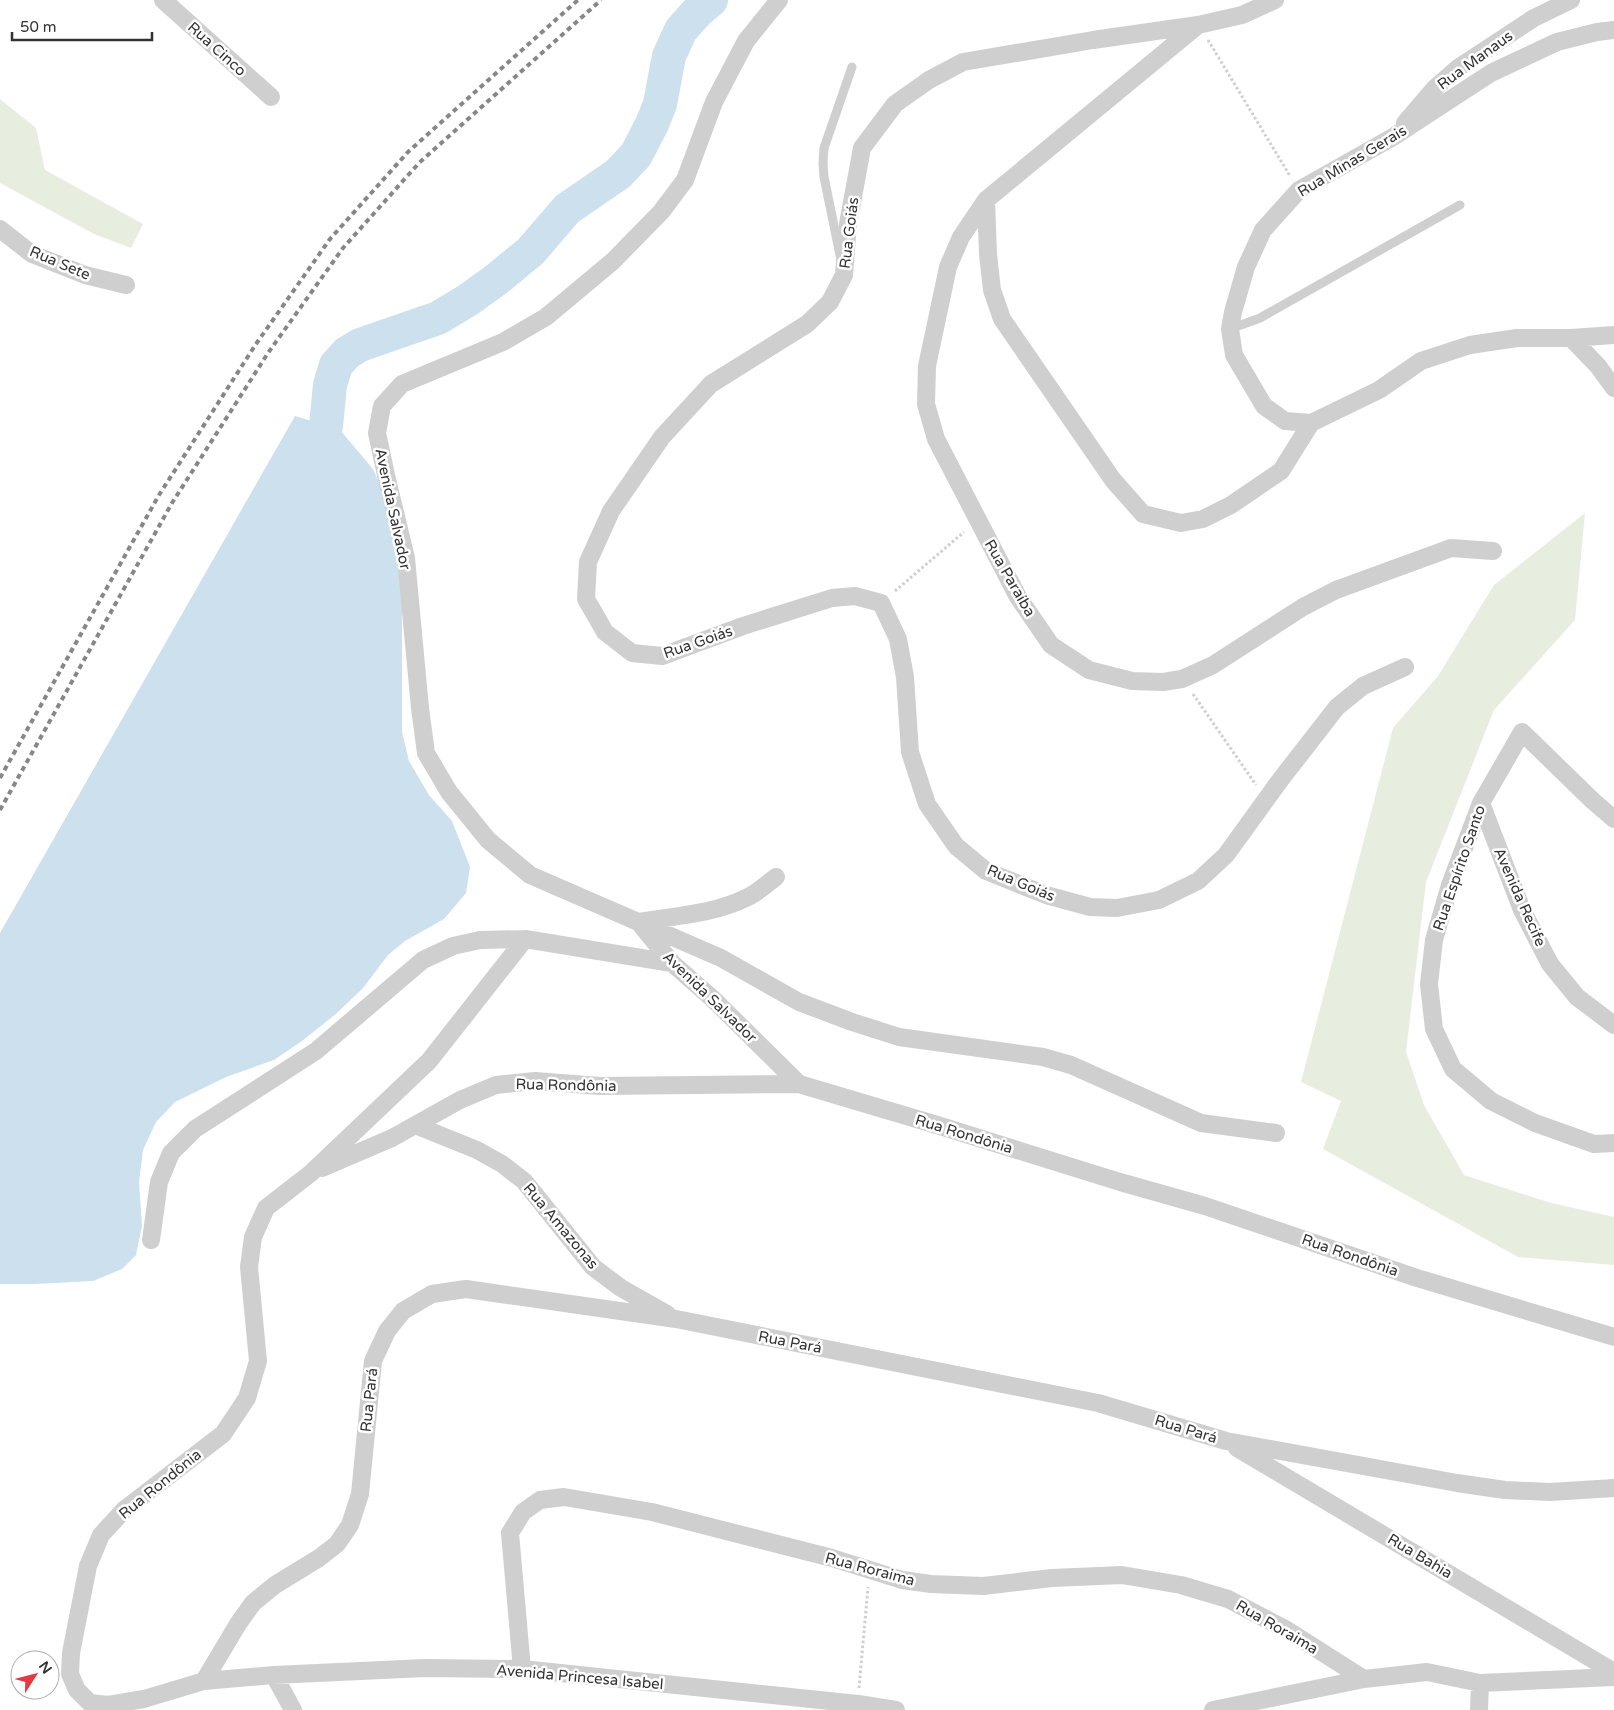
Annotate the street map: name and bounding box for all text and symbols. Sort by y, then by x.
scale bar [12,10,152,42]
text: 50 m [20,18,57,36]
street label: Rua Cinco [184,18,250,80]
street label: Rua Manaus [1434,27,1516,93]
street label: Rua Minas Gerais [1294,121,1410,201]
street label: Rua Goiás [836,196,862,270]
street label: Rua Sete [27,242,93,284]
street label: Avenida Salvador [371,447,415,572]
street label: Rua Paraíba [981,536,1039,620]
street label: Rua Goiás [661,622,735,662]
street label: Rua Espírito Santo [1429,803,1489,933]
street label: Avenida Recife [1490,845,1550,949]
street label: Rua Goiás [984,861,1058,905]
street label: Avenida Salvador [659,948,761,1047]
street label: Rua Rondônia [515,1075,617,1095]
street label: Rua Rondônia [913,1111,1015,1157]
street label: Rua Amazonas [520,1179,602,1273]
street label: Rua Rondônia [1299,1230,1401,1280]
street label: Rua Pará [757,1327,823,1357]
street label: Rua Pará [357,1367,381,1433]
street label: Rua Pará [1153,1411,1219,1447]
street label: Rua Rondônia [115,1445,205,1523]
street label: Rua Bahia [1384,1530,1456,1582]
street label: Rua Roraima [823,1548,917,1590]
street label: Rua Roraima [1233,1596,1321,1658]
north arrow [10,1650,60,1700]
text: N [35,1658,55,1677]
street label: Avenida Princesa Isabel [496,1661,664,1693]

